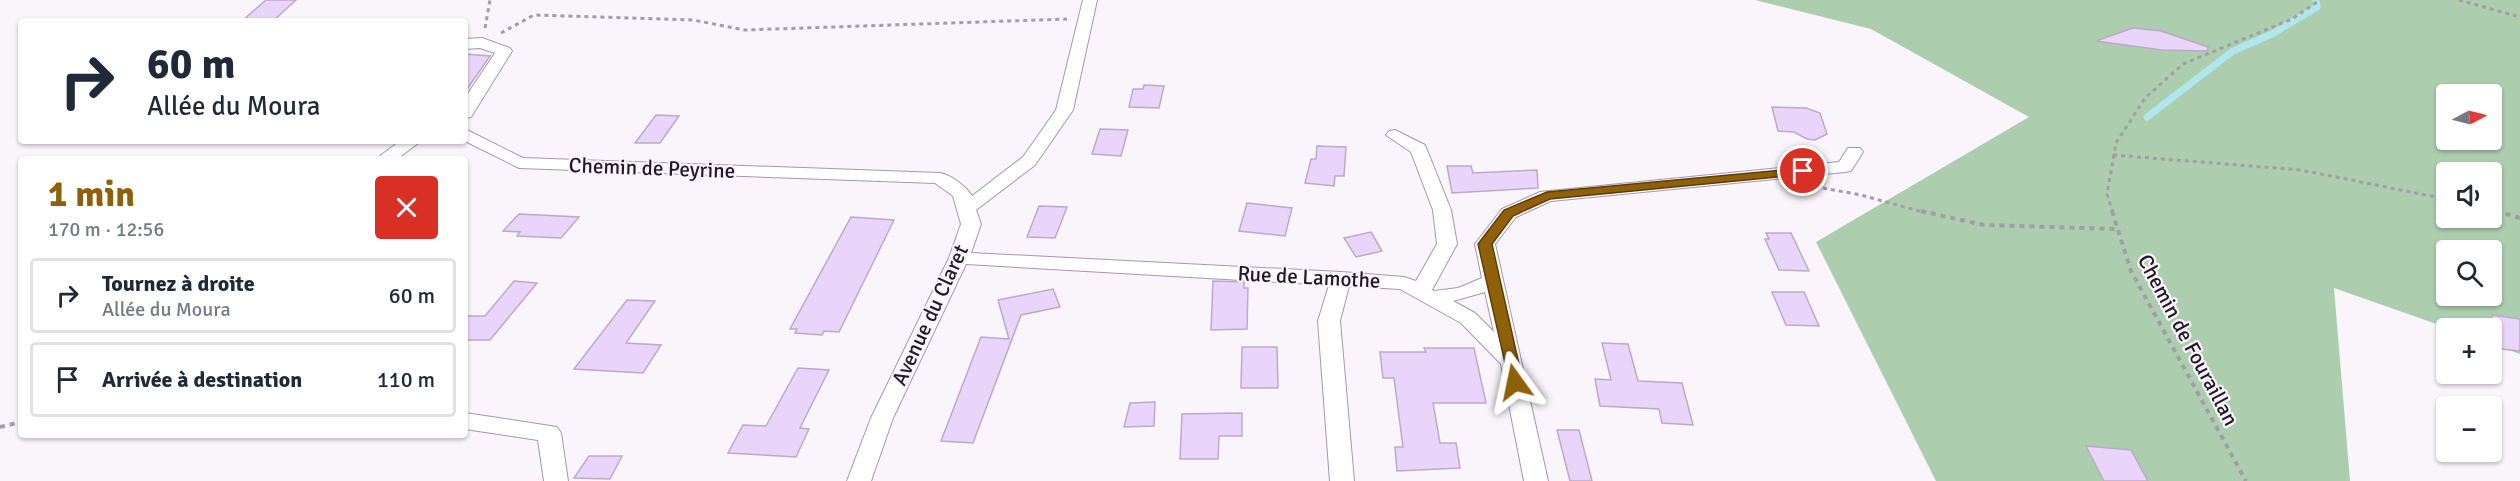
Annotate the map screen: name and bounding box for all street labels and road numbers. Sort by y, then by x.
street label: Chemin de Peyrine [568,152,736,184]
street label: Avenue du Claret [886,241,974,389]
street label: Chemin de Fouraillan [2132,250,2244,430]
street label: Rue de Lamothe [1237,260,1381,294]

